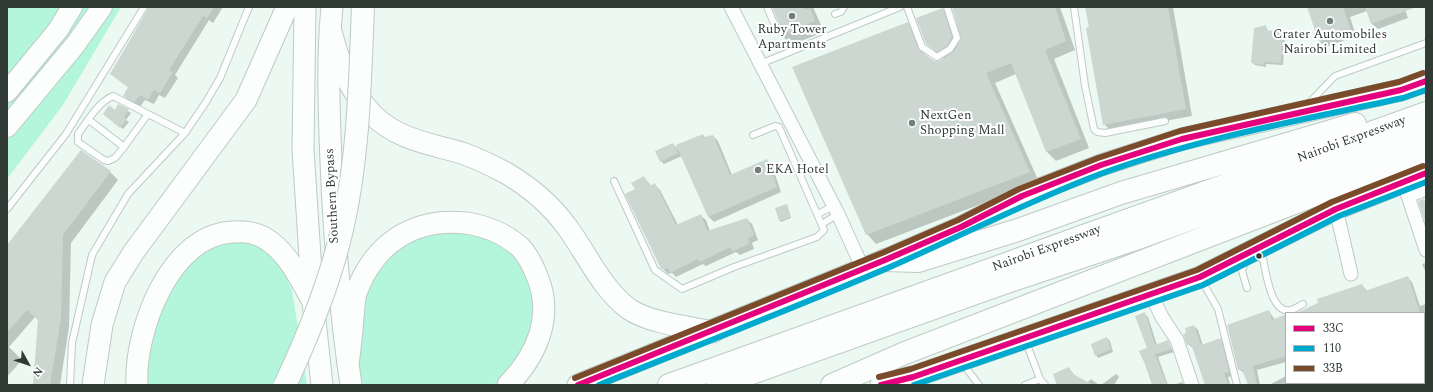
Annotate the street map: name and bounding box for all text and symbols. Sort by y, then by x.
marker: Ruby Tower Apartments [787,11,797,21]
marker: Crater Automobiles Nairobi Limited [1325,16,1335,26]
place label: Ruby Tower Apartments [757,22,827,53]
place label: Crater Automobiles Nairobi Limited [1273,27,1387,58]
place label: NextGen Shopping Mall [920,108,1005,139]
street label: Nairobi Expressway [1296,113,1408,167]
marker: NextGen Shopping Mall [907,118,917,128]
street label: Southern Bypass [323,148,343,244]
place label: EKA Hotel [766,162,829,178]
marker: EKA Hotel [753,165,763,175]
street label: Nairobi Expressway [991,222,1103,276]
unlabelled marker [1254,251,1264,261]
legend [1285,312,1425,384]
text: 33C [1323,319,1344,338]
text: 110 [1323,339,1341,358]
north arrow [8,344,48,384]
text: 33B [1323,359,1343,378]
text: N [28,363,47,381]

